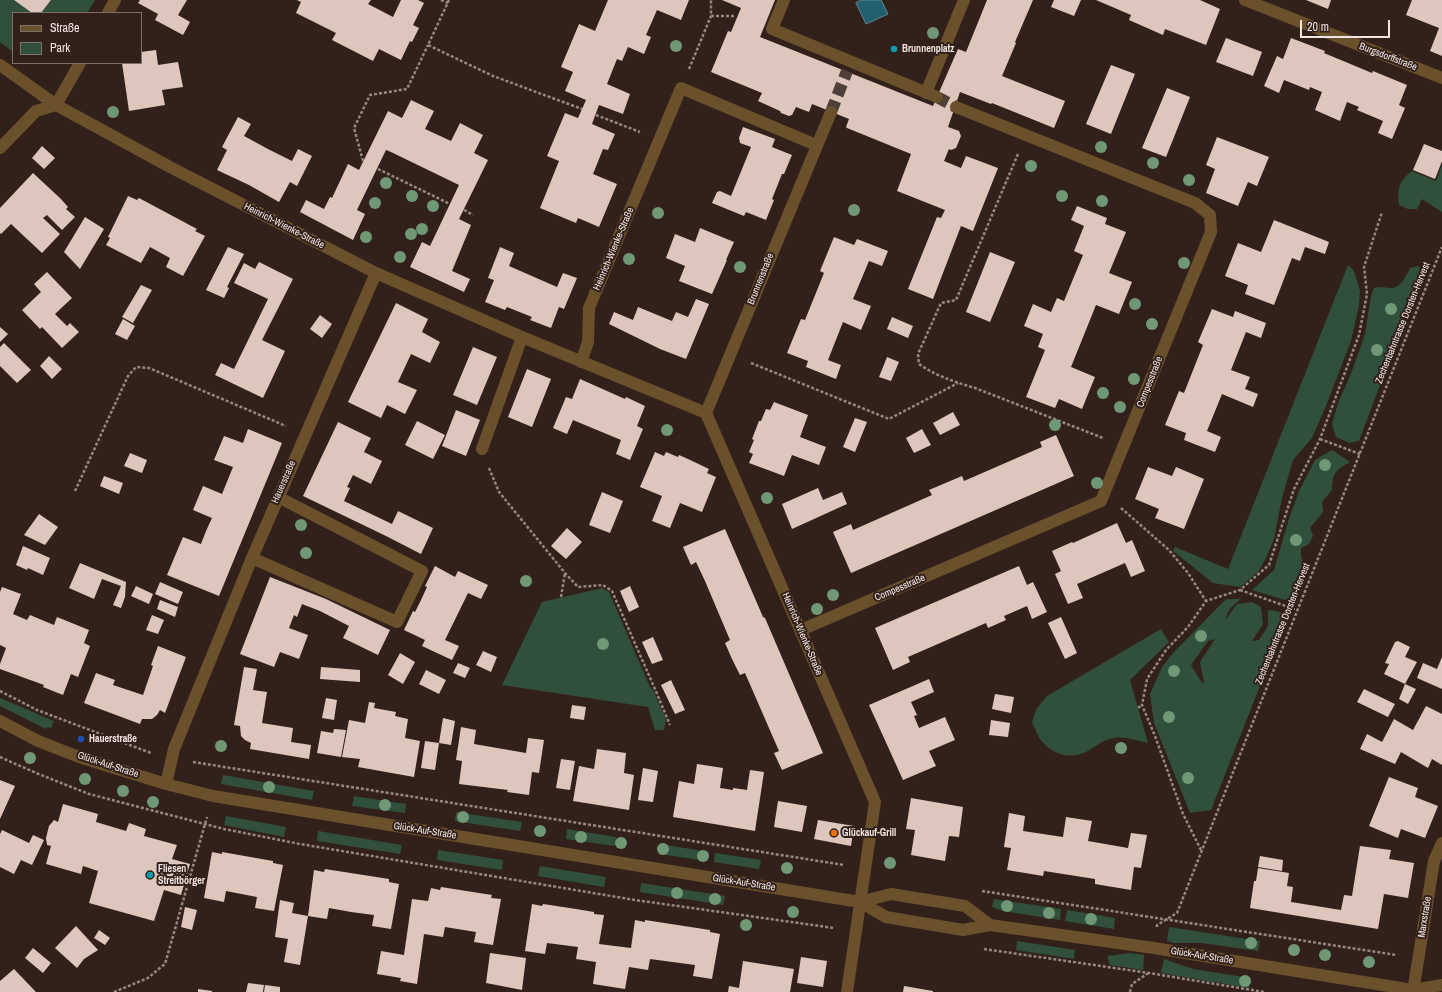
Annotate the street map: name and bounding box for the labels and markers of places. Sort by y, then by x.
place label: Brunnenplatz [902,43,954,55]
marker: Brunnenplatz [889,44,899,54]
place label: Hauerstraße [89,733,137,745]
marker: Hauerstraße [76,734,86,744]
place label: Glückauf-Grill [842,827,896,839]
marker: Glückauf-Grill [829,828,839,838]
place label: Fliesen Streitbörger [158,863,205,886]
marker: Fliesen Streitbörger [145,870,155,880]

